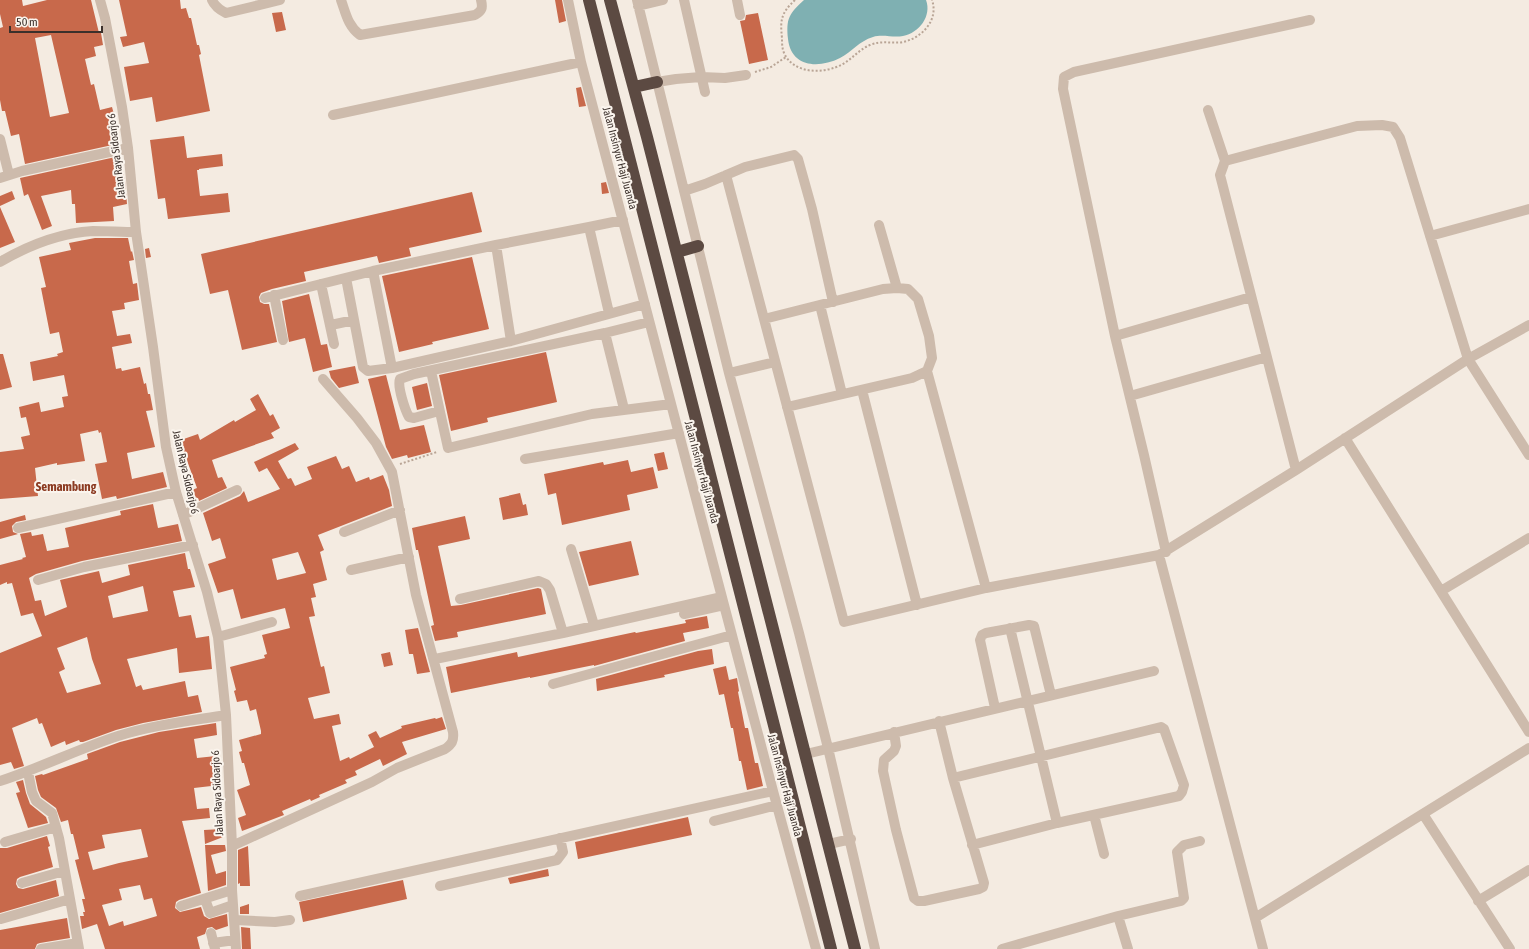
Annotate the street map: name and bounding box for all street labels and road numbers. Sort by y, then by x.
street label: Jalan Insinyur Haji Juanda [601,105,639,211]
street label: Jalan Raya Sidoarjo 6 [105,113,127,199]
street label: Jalan Insinyur Haji Juanda [683,419,721,525]
street label: Jalan Raya Sidoarjo 6 [171,429,201,515]
street label: Jalan Insinyur Haji Juanda [766,732,804,838]
street label: Jalan Raya Sidoarjo 6 [209,750,225,836]

